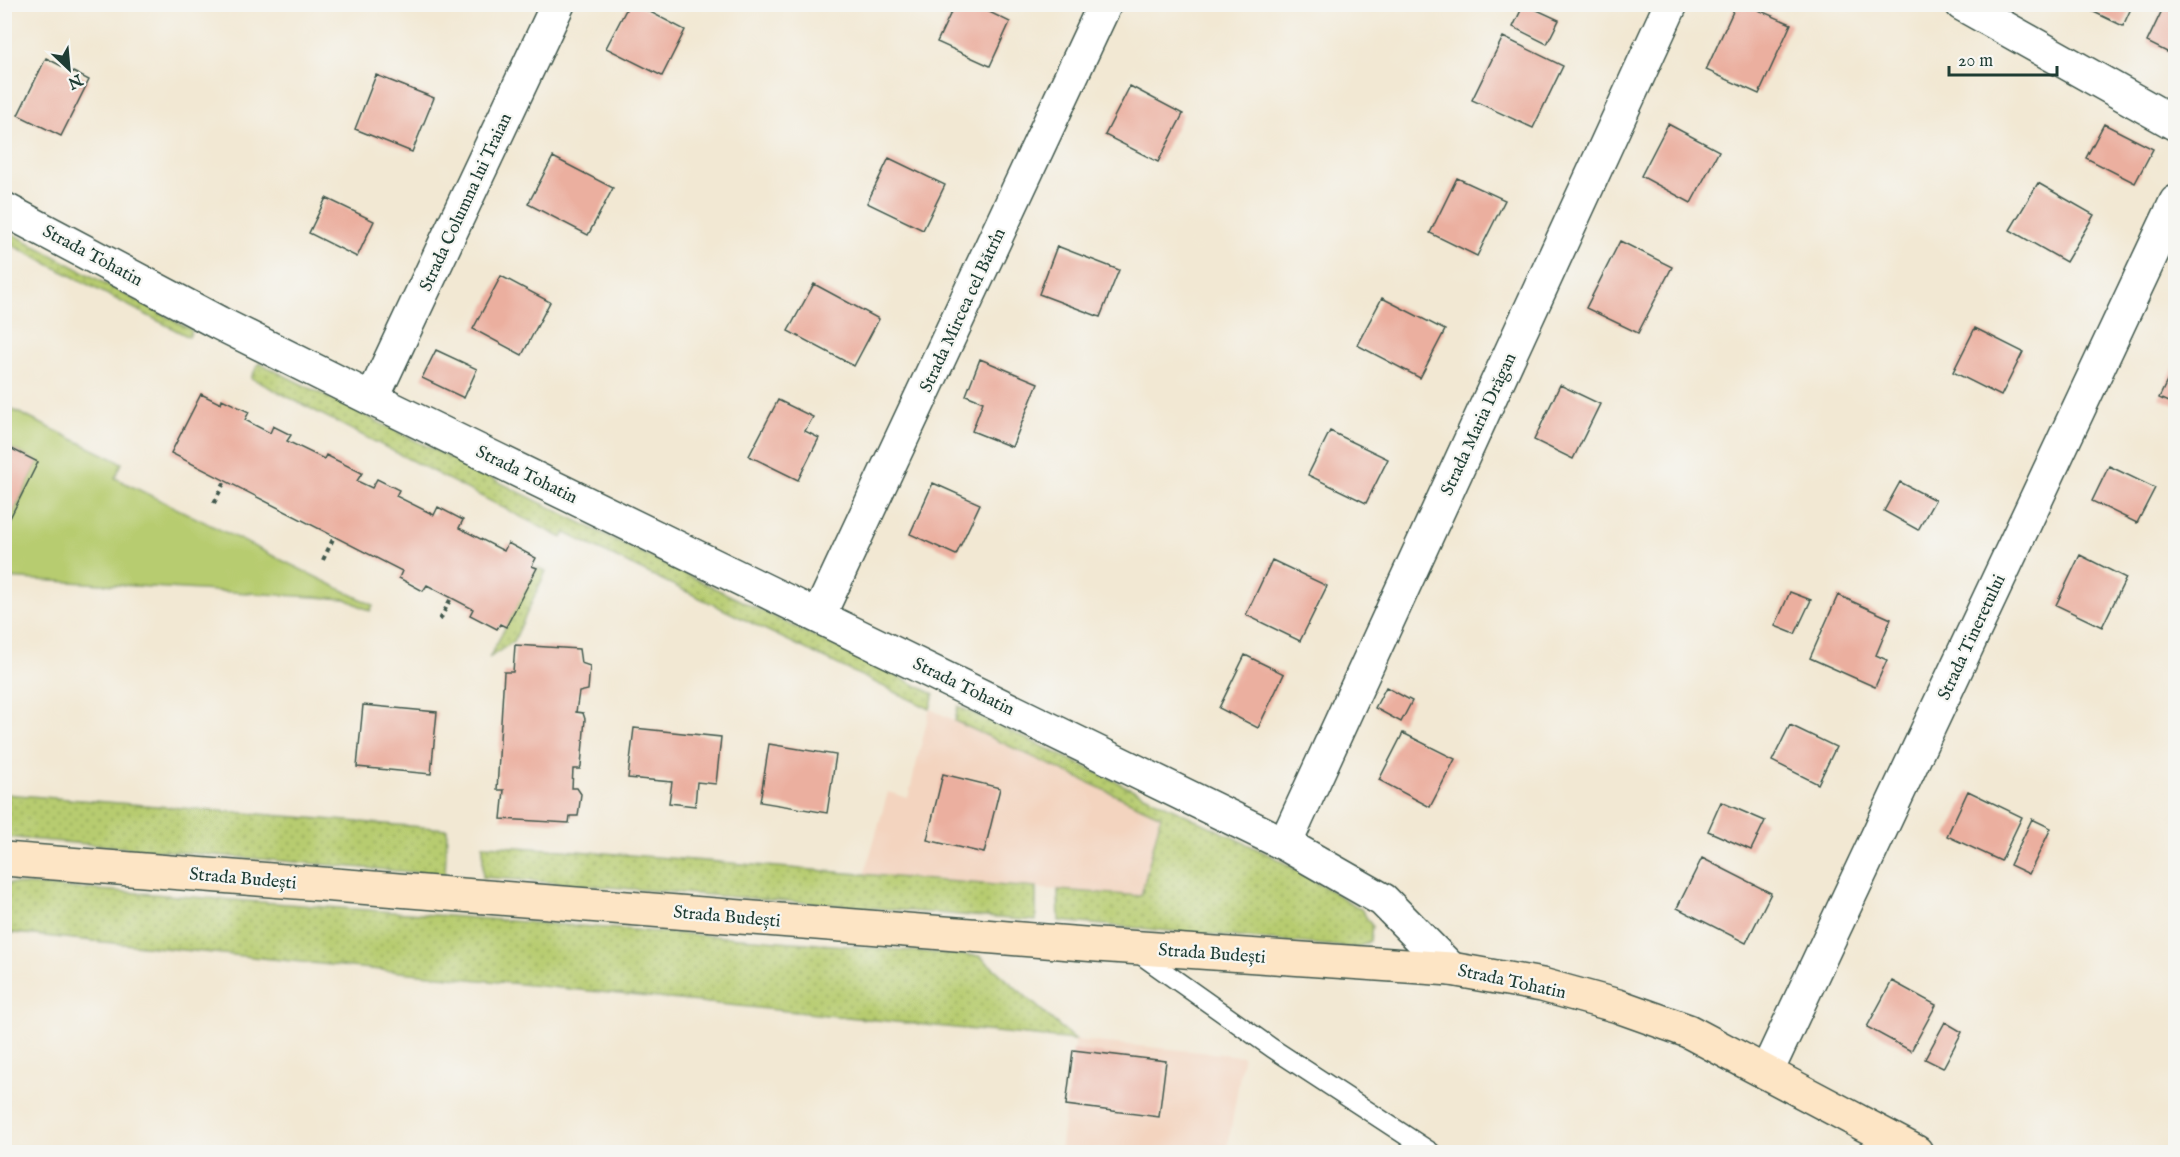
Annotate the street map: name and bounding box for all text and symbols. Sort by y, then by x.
north arrow [39,39,99,99]
scale bar [1949,39,2057,77]
text: 20 m [1958,50,1993,73]
text: N [64,68,86,93]
street label: Strada Columna lui Traian [415,109,518,295]
street label: Strada Tohatin [38,220,147,293]
street label: Strada Mircea cel Bătrîn [915,224,1012,397]
street label: Strada Maria Drăgan [1436,349,1523,500]
street label: Strada Tohatin [472,441,581,510]
street label: Strada Tineretului [1933,571,2012,704]
street label: Strada Tohatin [909,653,1018,722]
street label: Strada Budești [188,863,298,896]
street label: Strada Budești [672,901,782,934]
street label: Strada Budești [1157,939,1267,970]
street label: Strada Tohatin [1455,960,1568,1005]

